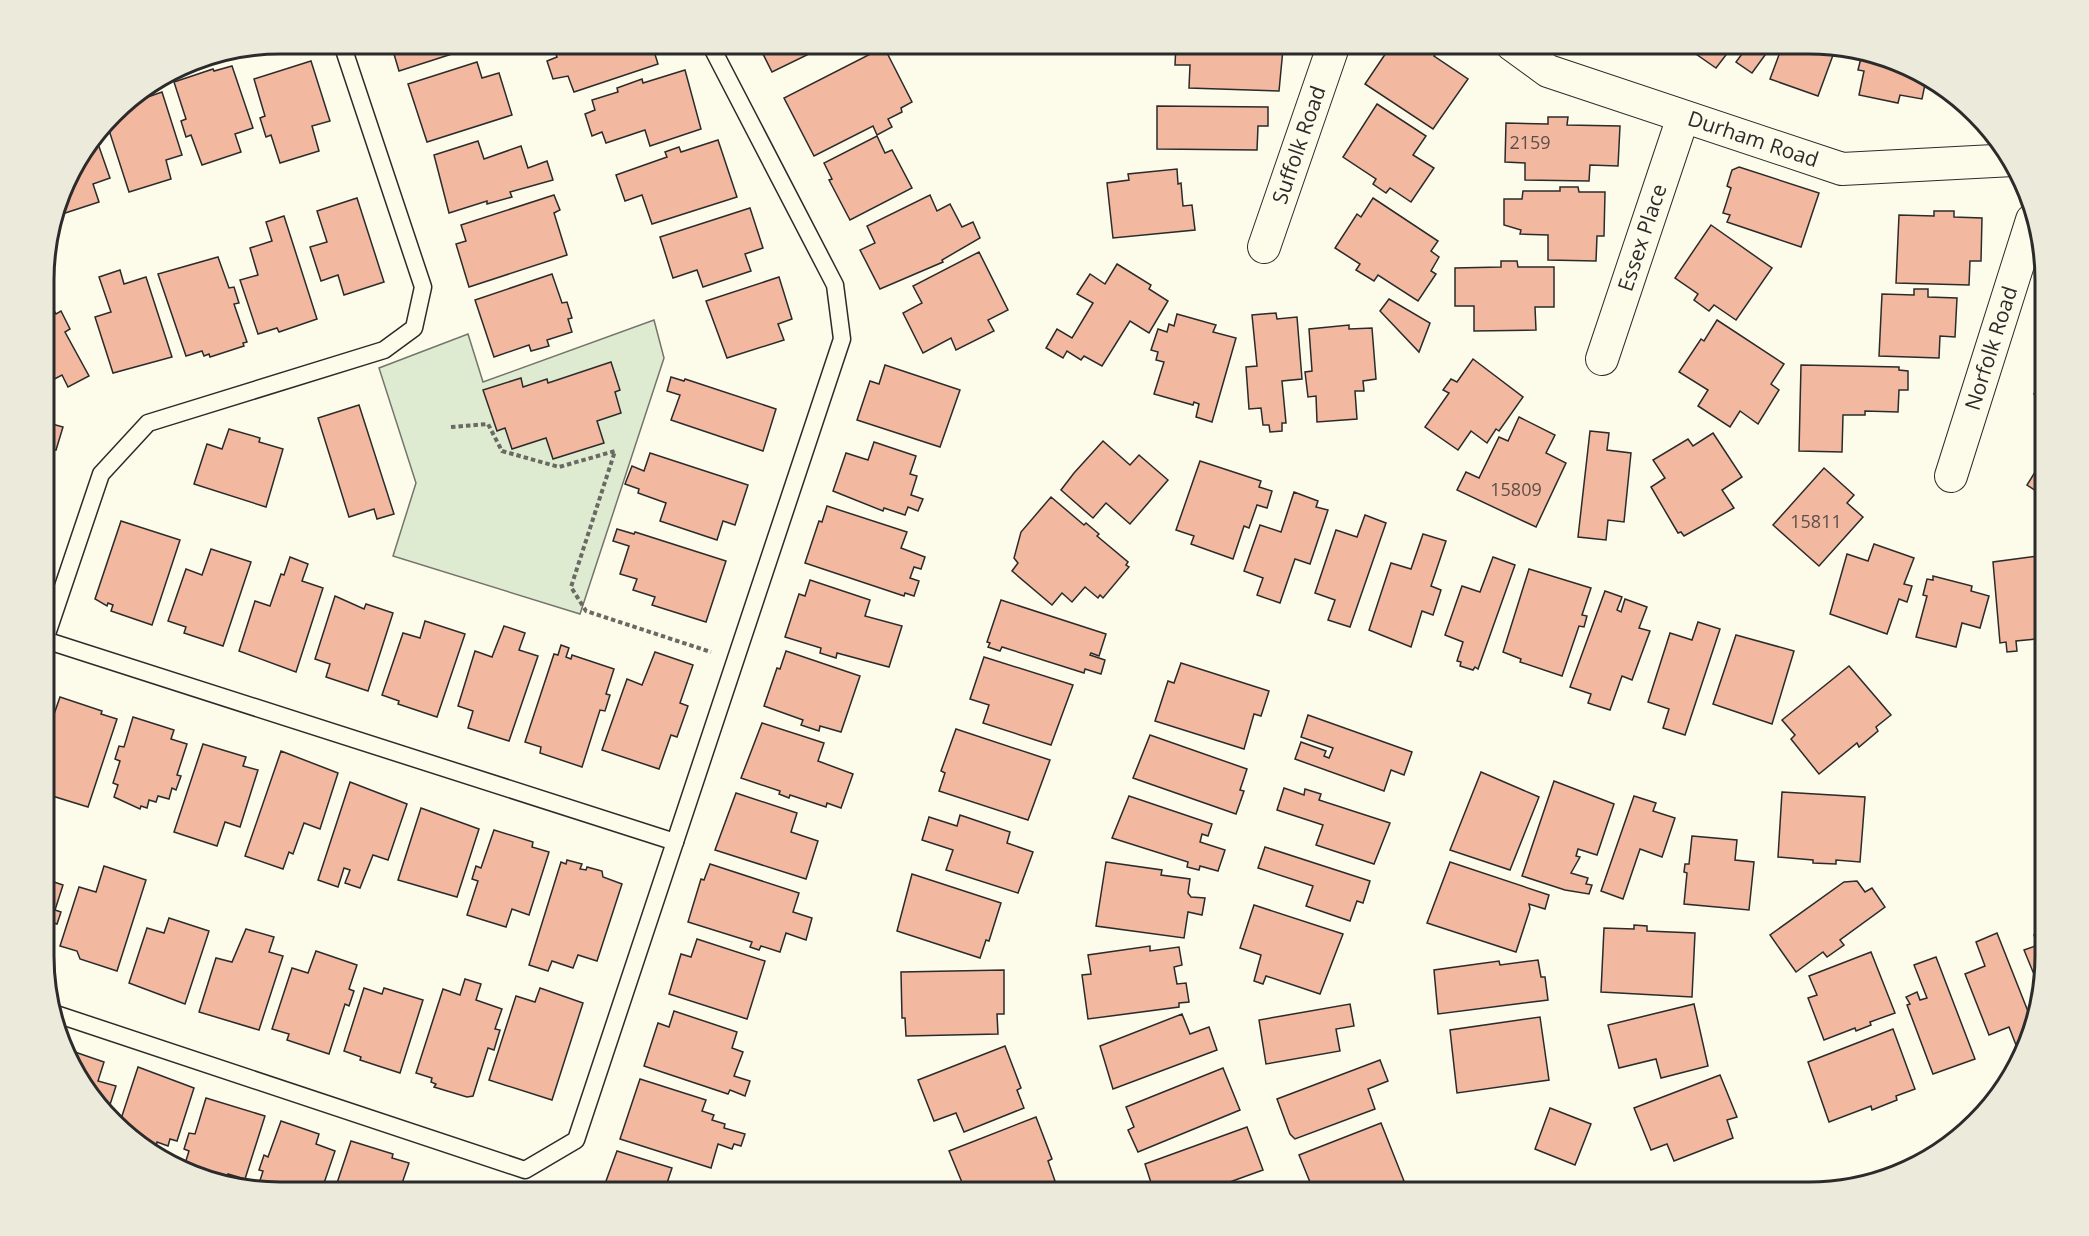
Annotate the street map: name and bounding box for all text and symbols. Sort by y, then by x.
street label: Suffolk Road [1265,82,1332,207]
street label: Durham Road [1684,104,1823,173]
house number: 2159 [1509,130,1551,154]
street label: Essex Place [1611,180,1673,295]
street label: Norfolk Road [1958,282,2023,414]
house number: 15809 [1490,477,1542,501]
house number: 15811 [1790,509,1842,533]

